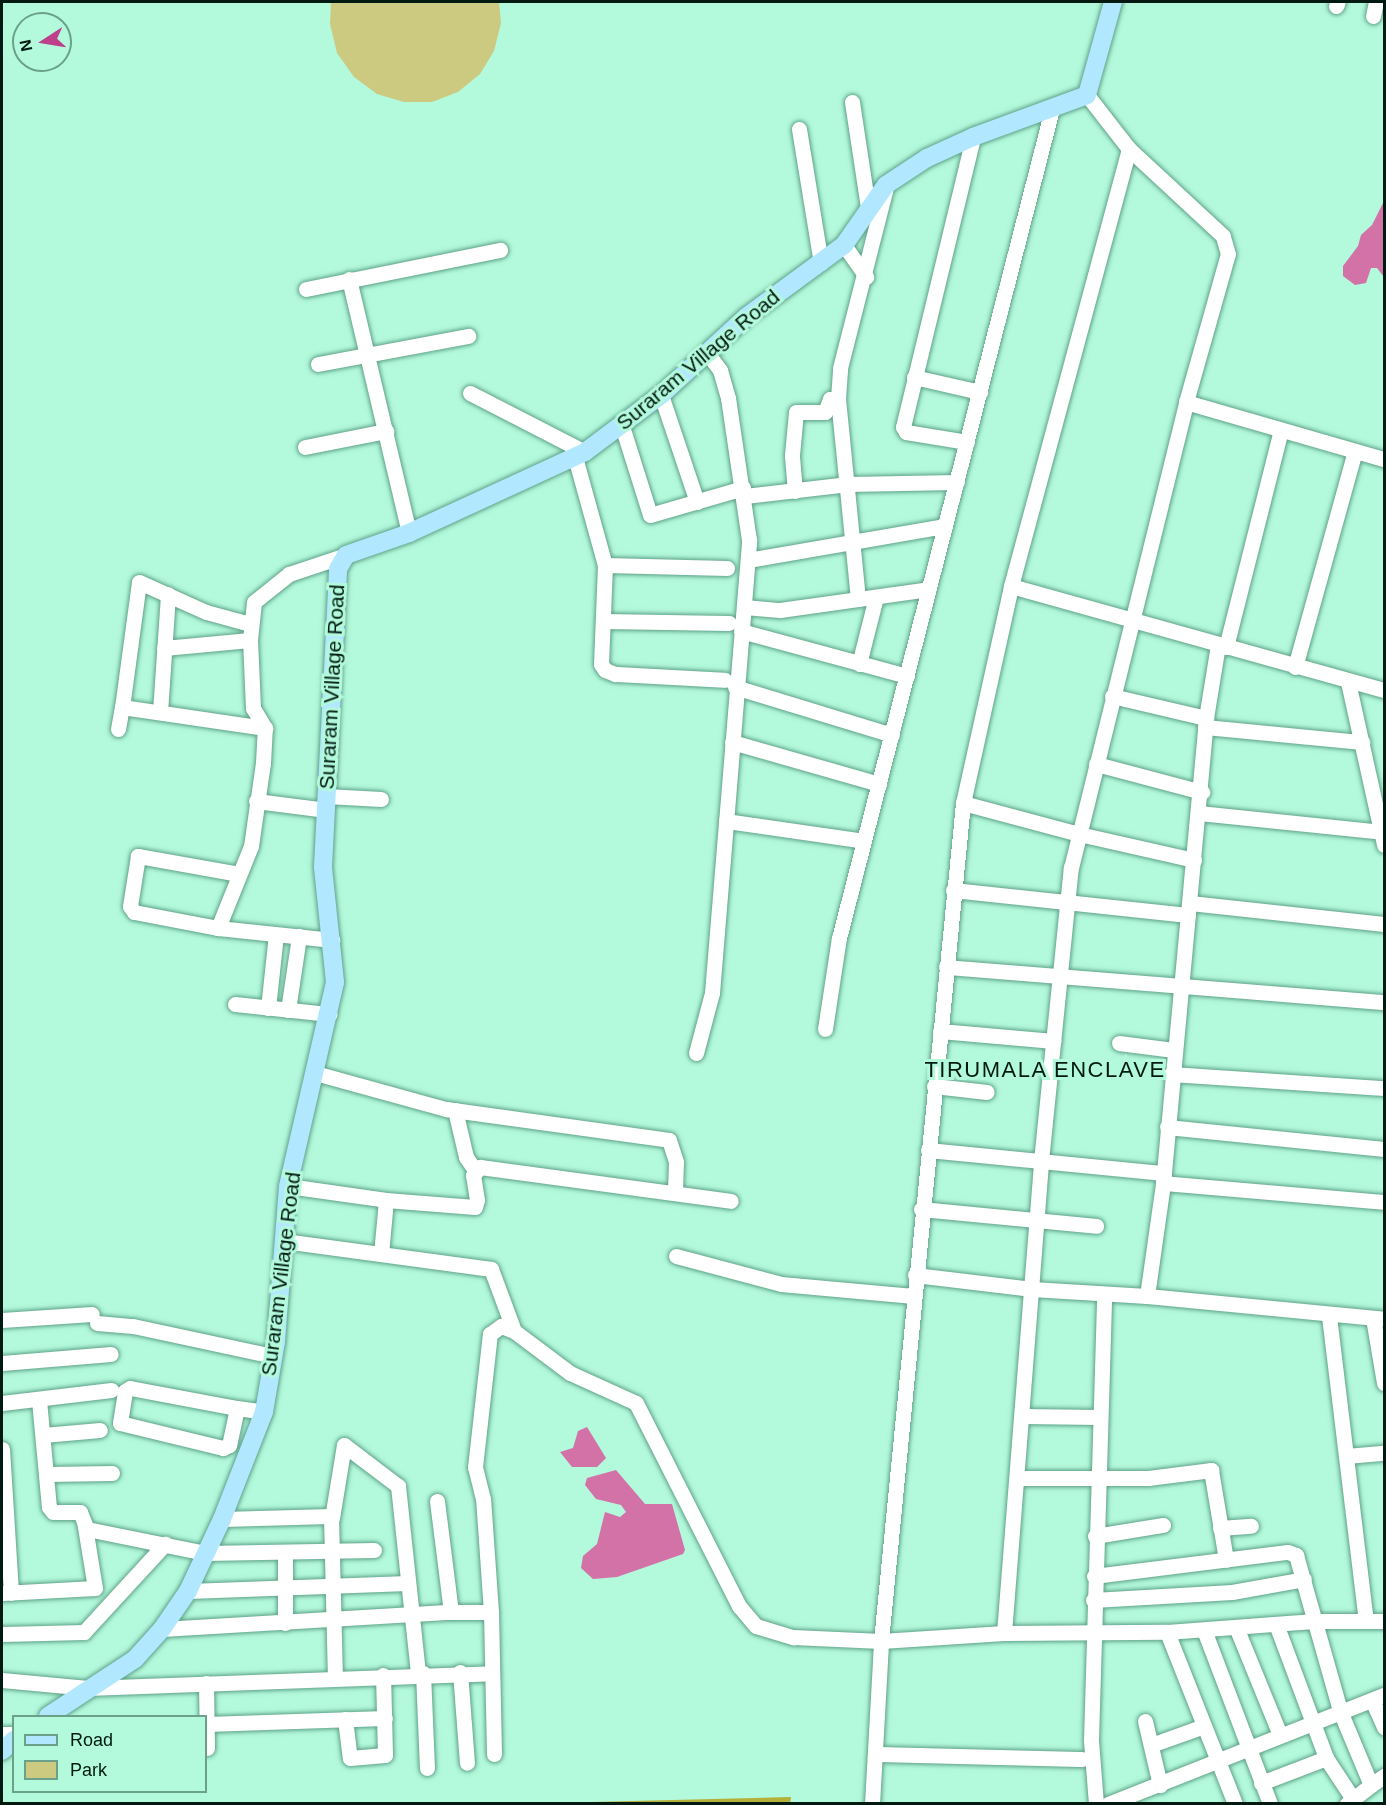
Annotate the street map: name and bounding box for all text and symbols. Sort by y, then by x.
north arrow [12,12,72,72]
text: N [16,38,35,53]
street label: Suraram Village Road [611,284,785,436]
street label: Suraram Village Road [314,584,350,790]
district label: TIRUMALA ENCLAVE [924,1057,1166,1083]
street label: Suraram Village Road [256,1171,306,1377]
legend [12,1715,207,1793]
text: Road [70,1730,113,1750]
text: Park [70,1760,107,1780]

